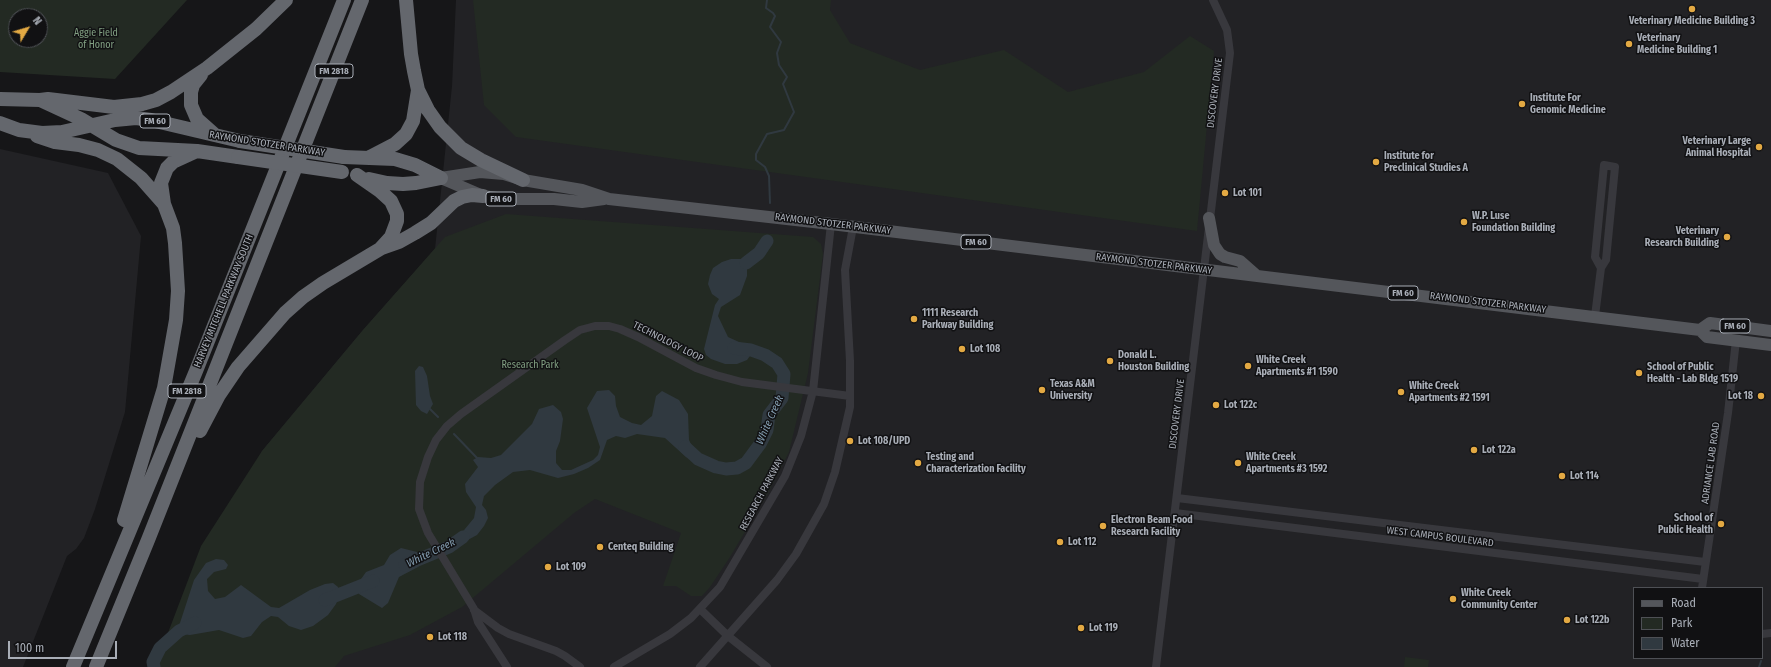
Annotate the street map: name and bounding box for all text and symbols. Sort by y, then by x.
marker: Veterinary Medicine Building 3 [1687,4,1697,14]
north arrow [8,8,48,48]
text: N [30,14,44,28]
place label: Veterinary Medicine Building 3 [1629,15,1755,27]
park label: Aggie Field of Honor [74,27,118,50]
place label: Veterinary Medicine Building 1 [1637,32,1717,56]
marker: Veterinary Medicine Building 1 [1624,39,1634,49]
street label: DISCOVERY DRIVE [1205,57,1225,129]
road number: FM 2818 [315,64,353,78]
place label: Institute For Genomic Medicine [1530,92,1606,116]
marker: Institute For Genomic Medicine [1517,99,1527,109]
road number: FM 60 [140,114,170,128]
street label: RAYMOND STOTZER PARKWAY [208,129,326,159]
place label: Veterinary Large Animal Hospital [1683,135,1751,158]
marker: Veterinary Large Animal Hospital [1754,142,1764,152]
place label: Institute for Preclinical Studies A [1384,150,1468,174]
marker: Institute for Preclinical Studies A [1371,157,1381,167]
place label: Lot 101 [1233,187,1262,199]
marker: Lot 101 [1220,188,1230,198]
road number: FM 60 [486,192,516,206]
place label: W.P. Luse Foundation Building [1472,210,1555,234]
street label: RAYMOND STOTZER PARKWAY [774,211,892,237]
marker: W.P. Luse Foundation Building [1459,217,1469,227]
place label: Veterinary Research Building [1645,225,1719,248]
marker: Veterinary Research Building [1722,232,1732,242]
street label: HARVEY MITCHELL PARKWAY SOUTH [192,233,256,369]
road number: FM 60 [961,235,991,249]
street label: RAYMOND STOTZER PARKWAY [1095,251,1213,277]
road number: FM 60 [1388,286,1418,300]
street label: RAYMOND STOTZER PARKWAY [1429,290,1547,316]
place label: 1111 Research Parkway Building [922,307,993,330]
marker: 1111 Research Parkway Building [909,314,919,324]
street label: TECHNOLOGY LOOP [631,319,705,365]
road number: FM 60 [1720,319,1750,333]
place label: Lot 108 [970,343,1000,355]
marker: Lot 108 [957,344,967,354]
place label: Donald L. Houston Building [1118,349,1189,372]
place label: White Creek Apartments #1 1590 [1256,354,1338,378]
marker: Donald L. Houston Building [1105,356,1115,366]
park label: Research Park [501,359,559,371]
marker: White Creek Apartments #1 1590 [1243,361,1253,371]
place label: School of Public Health - Lab Bldg 1519 [1647,361,1738,384]
marker: School of Public Health - Lab Bldg 1519 [1634,368,1644,378]
place label: Texas A&M University [1050,378,1095,402]
street label: DISCOVERY DRIVE [1167,378,1187,450]
place label: White Creek Apartments #2 1591 [1409,380,1490,404]
road number: FM 2818 [168,384,206,398]
marker: Texas A&M University [1037,385,1047,395]
marker: White Creek Apartments #2 1591 [1396,387,1406,397]
place label: Lot 18 [1728,390,1753,402]
marker: Lot 18 [1756,391,1766,401]
water label: White Creek [753,393,787,447]
place label: Lot 122c [1224,399,1257,411]
marker: Lot 122c [1211,400,1221,410]
street label: ADRIANCE LAB ROAD [1699,421,1723,505]
place label: Lot 108/UPD [858,435,910,447]
marker: Lot 108/UPD [845,436,855,446]
place label: Lot 122a [1482,444,1516,456]
marker: Lot 122a [1469,445,1479,455]
place label: Testing and Characterization Facility [926,451,1026,474]
place label: White Creek Apartments #3 1592 [1246,451,1327,474]
street label: RESEARCH PARKWAY [738,455,786,533]
marker: Testing and Characterization Facility [913,458,923,468]
marker: White Creek Apartments #3 1592 [1233,458,1243,468]
place label: Lot 114 [1570,470,1599,482]
marker: Lot 114 [1557,471,1567,481]
place label: School of Public Health [1658,512,1713,536]
place label: Electron Beam Food Research Facility [1111,514,1193,538]
marker: School of Public Health [1716,519,1726,529]
marker: Electron Beam Food Research Facility [1098,521,1108,531]
street label: WEST CAMPUS BOULEVARD [1386,524,1494,550]
water label: White Creek [405,536,457,570]
place label: Lot 112 [1068,536,1096,548]
marker: Lot 112 [1055,537,1065,547]
place label: Centeq Building [608,541,674,553]
marker: Centeq Building [595,542,605,552]
place label: Lot 109 [556,561,586,573]
marker: Lot 109 [543,562,553,572]
place label: White Creek Community Center [1461,587,1537,610]
legend [1633,587,1763,659]
marker: White Creek Community Center [1448,594,1458,604]
text: Road [1671,596,1696,610]
place label: Lot 122b [1575,614,1609,626]
marker: Lot 122b [1562,615,1572,625]
text: Park [1671,616,1692,630]
place label: Lot 119 [1089,622,1118,634]
marker: Lot 119 [1076,623,1086,633]
place label: Lot 118 [438,631,467,643]
marker: Lot 118 [425,632,435,642]
scale bar [10,633,119,659]
text: Water [1671,636,1699,650]
text: 100 m [15,641,44,655]

